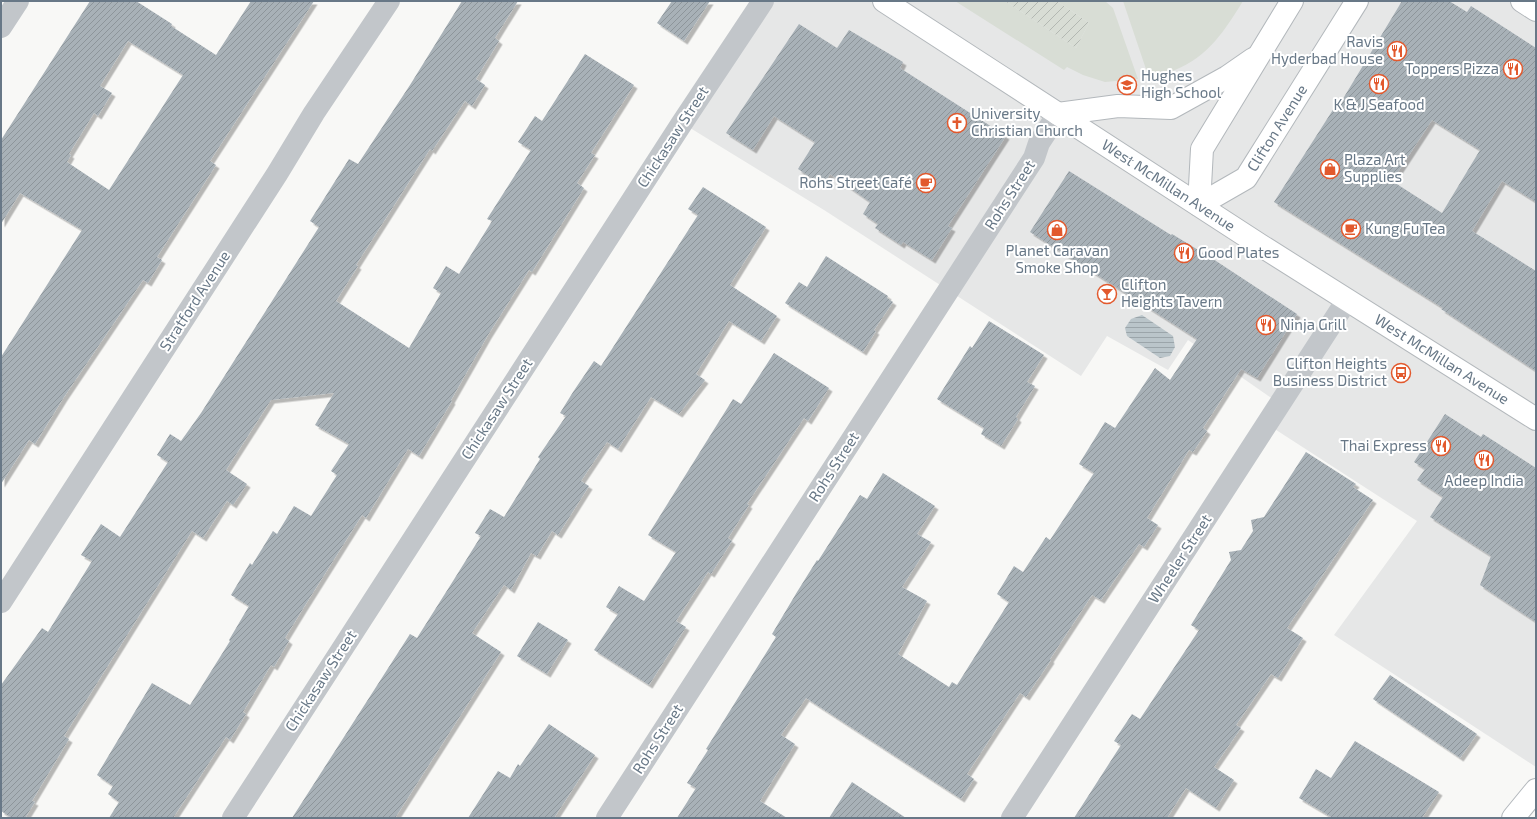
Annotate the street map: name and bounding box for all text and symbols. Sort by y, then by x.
place label: Ravis Hyderbad House [1271,32,1383,67]
restaurant icon: Ravis Hyderbad House [1386,40,1408,62]
restaurant icon: Toppers Pizza [1502,58,1524,80]
place label: Toppers Pizza [1405,59,1499,77]
place label: Hughes High School [1141,66,1222,101]
restaurant icon: K & J Seafood [1368,73,1390,95]
school or university icon: Hughes High School [1116,74,1138,96]
street label: Clifton Avenue [1243,81,1310,174]
street label: Chickasaw Street [633,82,712,190]
place label: K & J Seafood [1333,95,1425,113]
place label: University Christian Church [971,104,1083,139]
church icon: University Christian Church [946,112,968,134]
street label: West McMillan Avenue [1099,135,1239,235]
place label: Plaza Art Supplies [1344,150,1406,185]
street label: Rohs Street [980,156,1038,233]
shop icon: Plaza Art Supplies [1319,158,1341,180]
cafe icon: Rohs Street Café [915,172,937,194]
place label: Rohs Street Café [799,173,912,191]
cafe icon: Kung Fu Tea [1340,218,1362,240]
shop icon: Planet Caravan Smoke Shop [1046,219,1068,241]
place label: Kung Fu Tea [1365,219,1446,237]
place label: Planet Caravan Smoke Shop [1005,241,1109,276]
restaurant icon: Good Plates [1173,242,1195,264]
place label: Good Plates [1198,243,1279,261]
street label: Stratford Avenue [155,247,233,354]
place label: Clifton Heights Tavern [1121,275,1222,310]
bar icon: Clifton Heights Tavern [1096,283,1118,305]
street label: West McMillan Avenue [1372,310,1513,408]
restaurant icon: Ninja Grill [1255,314,1277,336]
place label: Ninja Grill [1280,315,1347,334]
street label: Chickasaw Street [457,354,536,462]
place label: Clifton Heights Business District [1273,354,1387,389]
bus stop icon: Clifton Heights Business District [1390,362,1412,384]
street label: Rohs Street [804,428,862,505]
restaurant icon: Thai Express [1430,435,1452,457]
place label: Thai Express [1340,436,1427,454]
restaurant icon: Adeep India [1473,449,1495,471]
place label: Adeep India [1444,471,1524,489]
street label: Wheeler Street [1144,510,1215,606]
street label: Chickasaw Street [281,626,360,734]
street label: Rohs Street [628,700,686,777]

